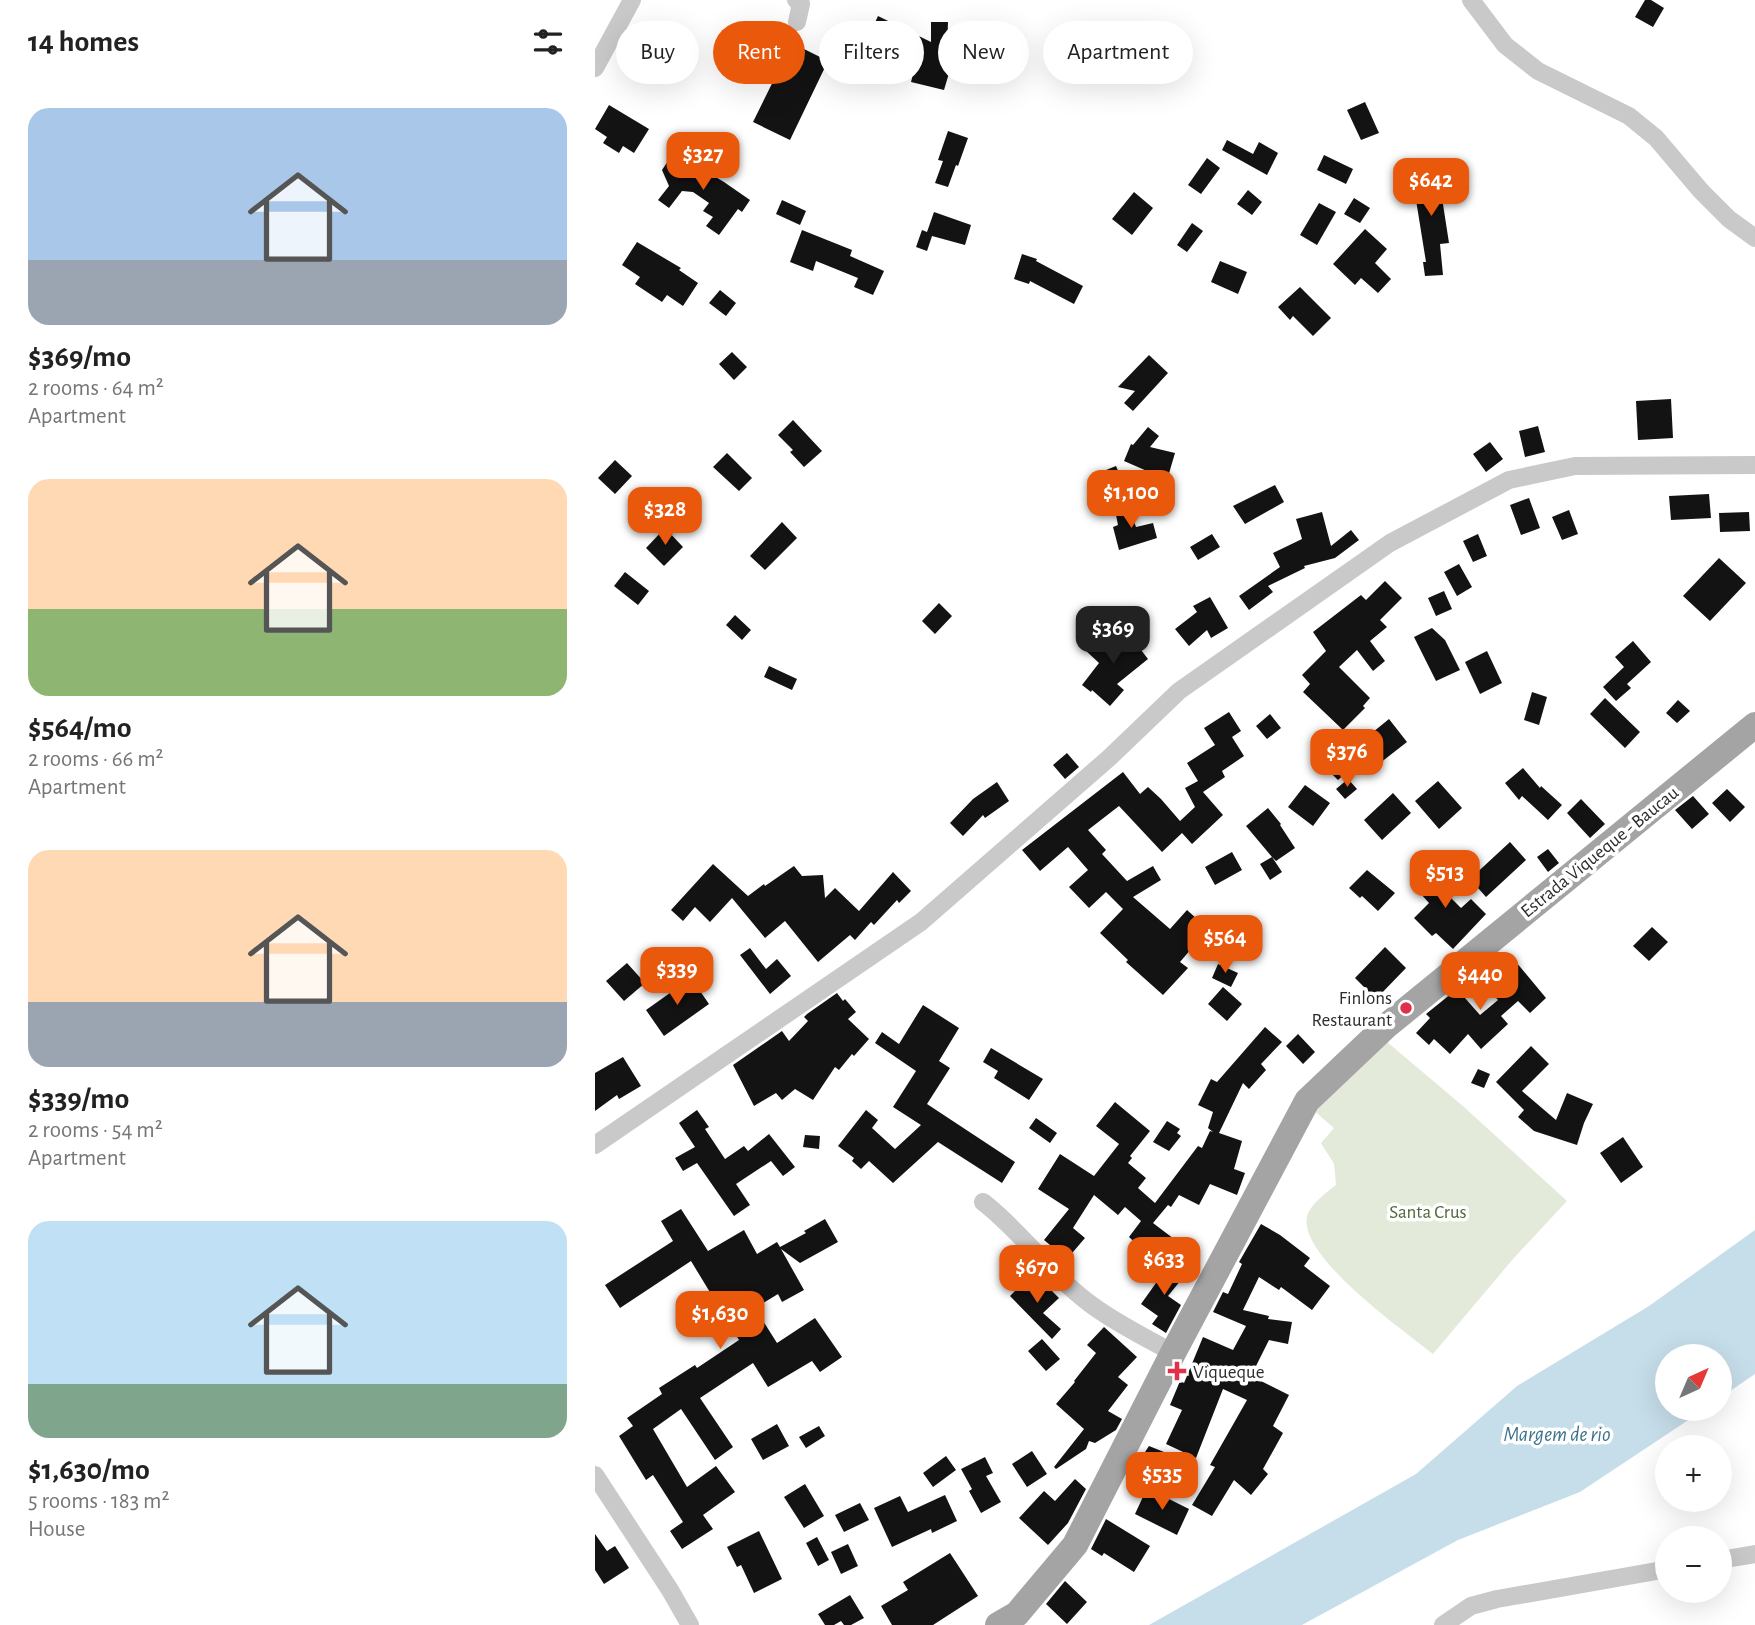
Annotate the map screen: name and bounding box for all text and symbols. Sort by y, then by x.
chip: Buy [616,21,699,84]
chip: Rent [713,21,805,84]
chip: Filters [819,21,924,84]
chip: New [938,21,1029,84]
chip: Apartment [1043,21,1193,84]
icon: filters [529,23,567,61]
text: 14 homes [28,27,139,57]
pin: $327 [662,132,744,192]
text: $327 [682,143,724,166]
icon: home [235,154,361,280]
pin: $642 [1390,158,1472,218]
text: $642 [1409,169,1453,192]
text: $369/mo [28,342,131,372]
text: 2 rooms · 64 m² [28,377,164,400]
text: Apartment [28,405,126,428]
pin: $1,100 [1074,470,1188,530]
text: $1,100 [1103,481,1159,504]
pin: $328 [624,488,706,547]
text: $328 [644,498,686,521]
icon: home [235,525,361,651]
pin: $369 [1072,606,1154,666]
text: $369 [1092,617,1134,640]
text: $564/mo [28,713,132,743]
pin: $376 [1306,730,1388,789]
text: $376 [1326,740,1368,763]
text: 2 rooms · 66 m² [28,748,164,771]
text: Apartment [28,776,126,799]
street label: Estrada Viqueque - Baucau [1518,783,1683,921]
pin: $513 [1404,850,1486,910]
text: $513 [1426,861,1464,884]
icon: home [235,896,361,1022]
pin: $564 [1184,916,1266,975]
text: $564 [1204,926,1246,949]
pin: $339 [636,948,718,1007]
pin: $440 [1439,953,1521,1012]
text: $339 [656,958,698,981]
text: $440 [1457,963,1503,986]
place label: Finlons Restaurant [1312,989,1392,1030]
marker: Finlons Restaurant [1398,1000,1414,1016]
text: $339/mo [28,1084,129,1114]
text: 2 rooms · 54 m² [28,1119,163,1142]
text: Apartment [28,1147,126,1170]
park label: Santa Crus [1389,1203,1467,1222]
pin: $633 [1123,1238,1205,1297]
pin: $670 [996,1246,1078,1305]
text: $633 [1143,1248,1185,1271]
text: $670 [1015,1256,1059,1279]
icon: home [235,1267,361,1393]
pin: $1,630 [663,1292,777,1351]
text: $1,630 [692,1302,748,1325]
north arrow [1655,1344,1733,1421]
map controls [1655,1344,1732,1603]
marker: Viqueque [1167,1361,1187,1381]
place label: Viqueque [1193,1363,1265,1382]
water label: Margem de rio [1503,1424,1611,1445]
button: + [1655,1435,1732,1512]
pin: $535 [1121,1452,1203,1512]
text: $1,630/mo [28,1455,150,1485]
text: $535 [1142,1463,1182,1486]
text: 5 rooms · 183 m² [28,1490,169,1513]
text: House [28,1518,85,1541]
button: − [1655,1526,1732,1603]

